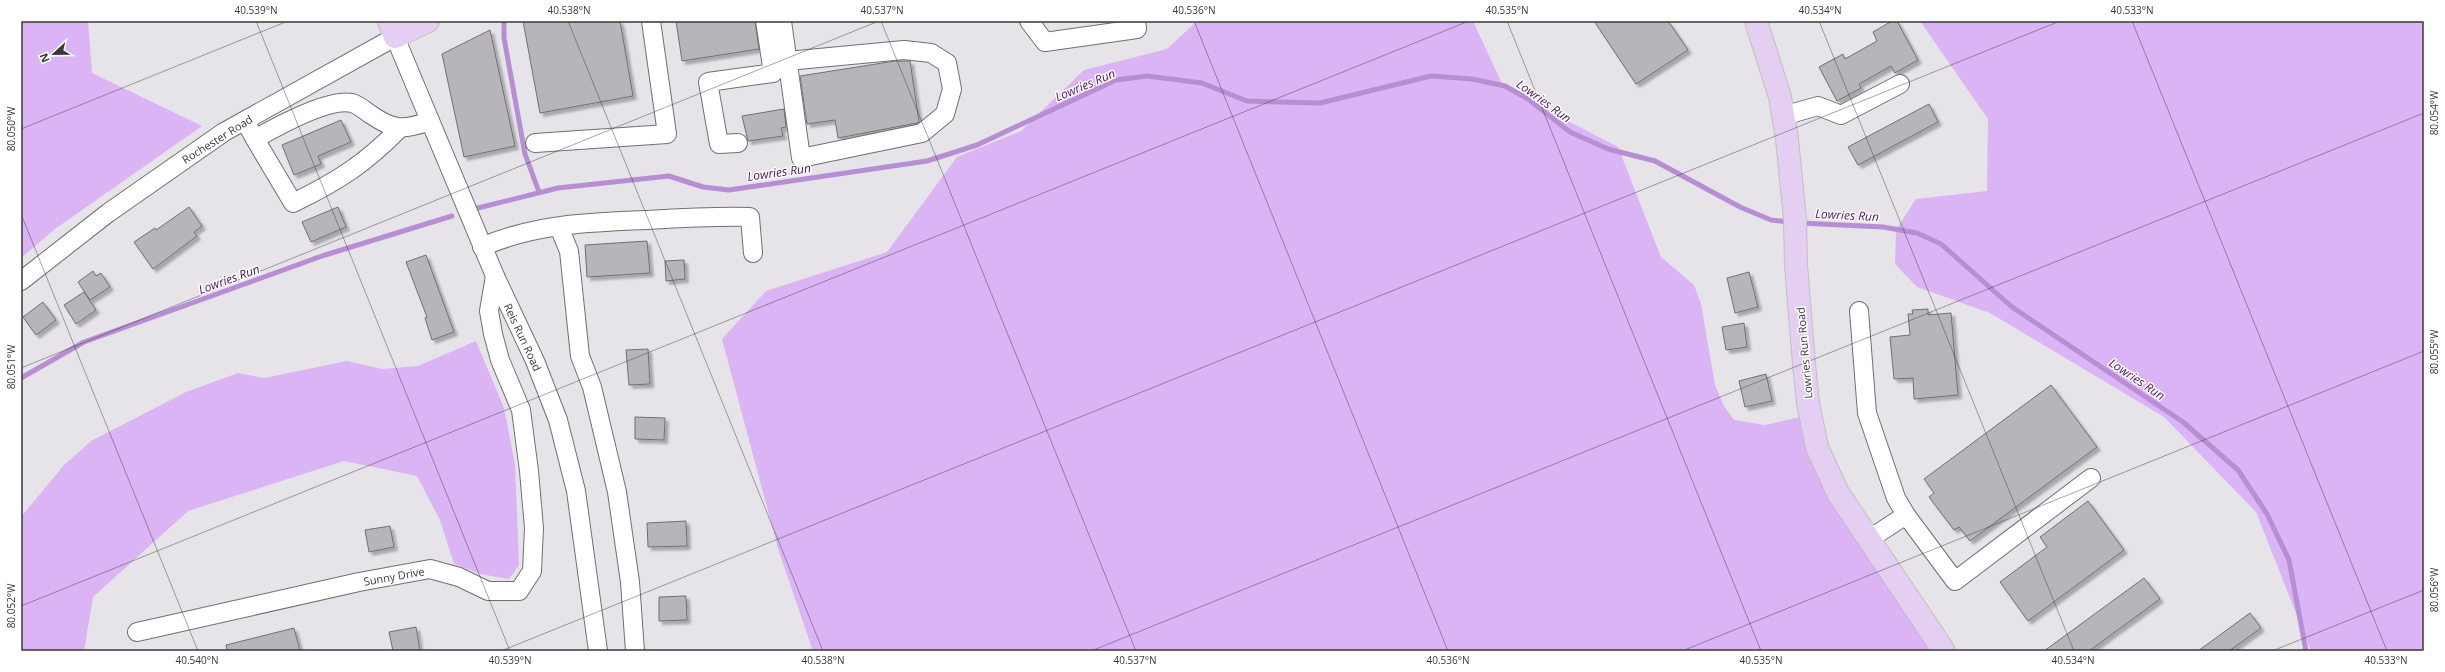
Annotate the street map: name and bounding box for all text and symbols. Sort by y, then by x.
text: 40.539°N [234,3,278,17]
text: 40.538°N [547,3,591,17]
text: 40.537°N [860,3,904,17]
text: 40.536°N [1172,3,1216,17]
text: 40.535°N [1485,3,1529,17]
text: 40.534°N [1798,3,1842,17]
text: 40.533°N [2110,3,2154,17]
north arrow [34,34,74,74]
text: N [36,51,53,65]
water label: Lowries Run [1052,65,1118,105]
water label: Lowries Run [1513,75,1575,127]
text: 80.054°W [2427,90,2441,135]
text: 80.050°W [4,106,18,151]
street label: Rochester Road [179,111,255,167]
water label: Lowries Run [746,159,812,185]
water label: Lowries Run [1815,205,1879,225]
water label: Lowries Run [196,260,262,298]
street label: Reis Run Road [501,301,545,373]
street label: Lowries Run Road [1793,307,1815,399]
text: 80.055°W [2427,329,2441,374]
text: 80.051°W [4,344,18,389]
water label: Lowries Run [2106,354,2168,404]
street label: Sunny Drive [362,563,426,589]
text: 80.056°W [2427,567,2441,612]
text: 80.052°W [4,583,18,628]
text: 40.540°N [175,653,219,667]
text: 40.539°N [488,653,532,667]
text: 40.538°N [801,653,845,667]
text: 40.537°N [1113,653,1157,667]
text: 40.536°N [1426,653,1470,667]
text: 40.535°N [1739,653,1783,667]
text: 40.534°N [2051,653,2095,667]
text: 40.533°N [2364,653,2408,667]

